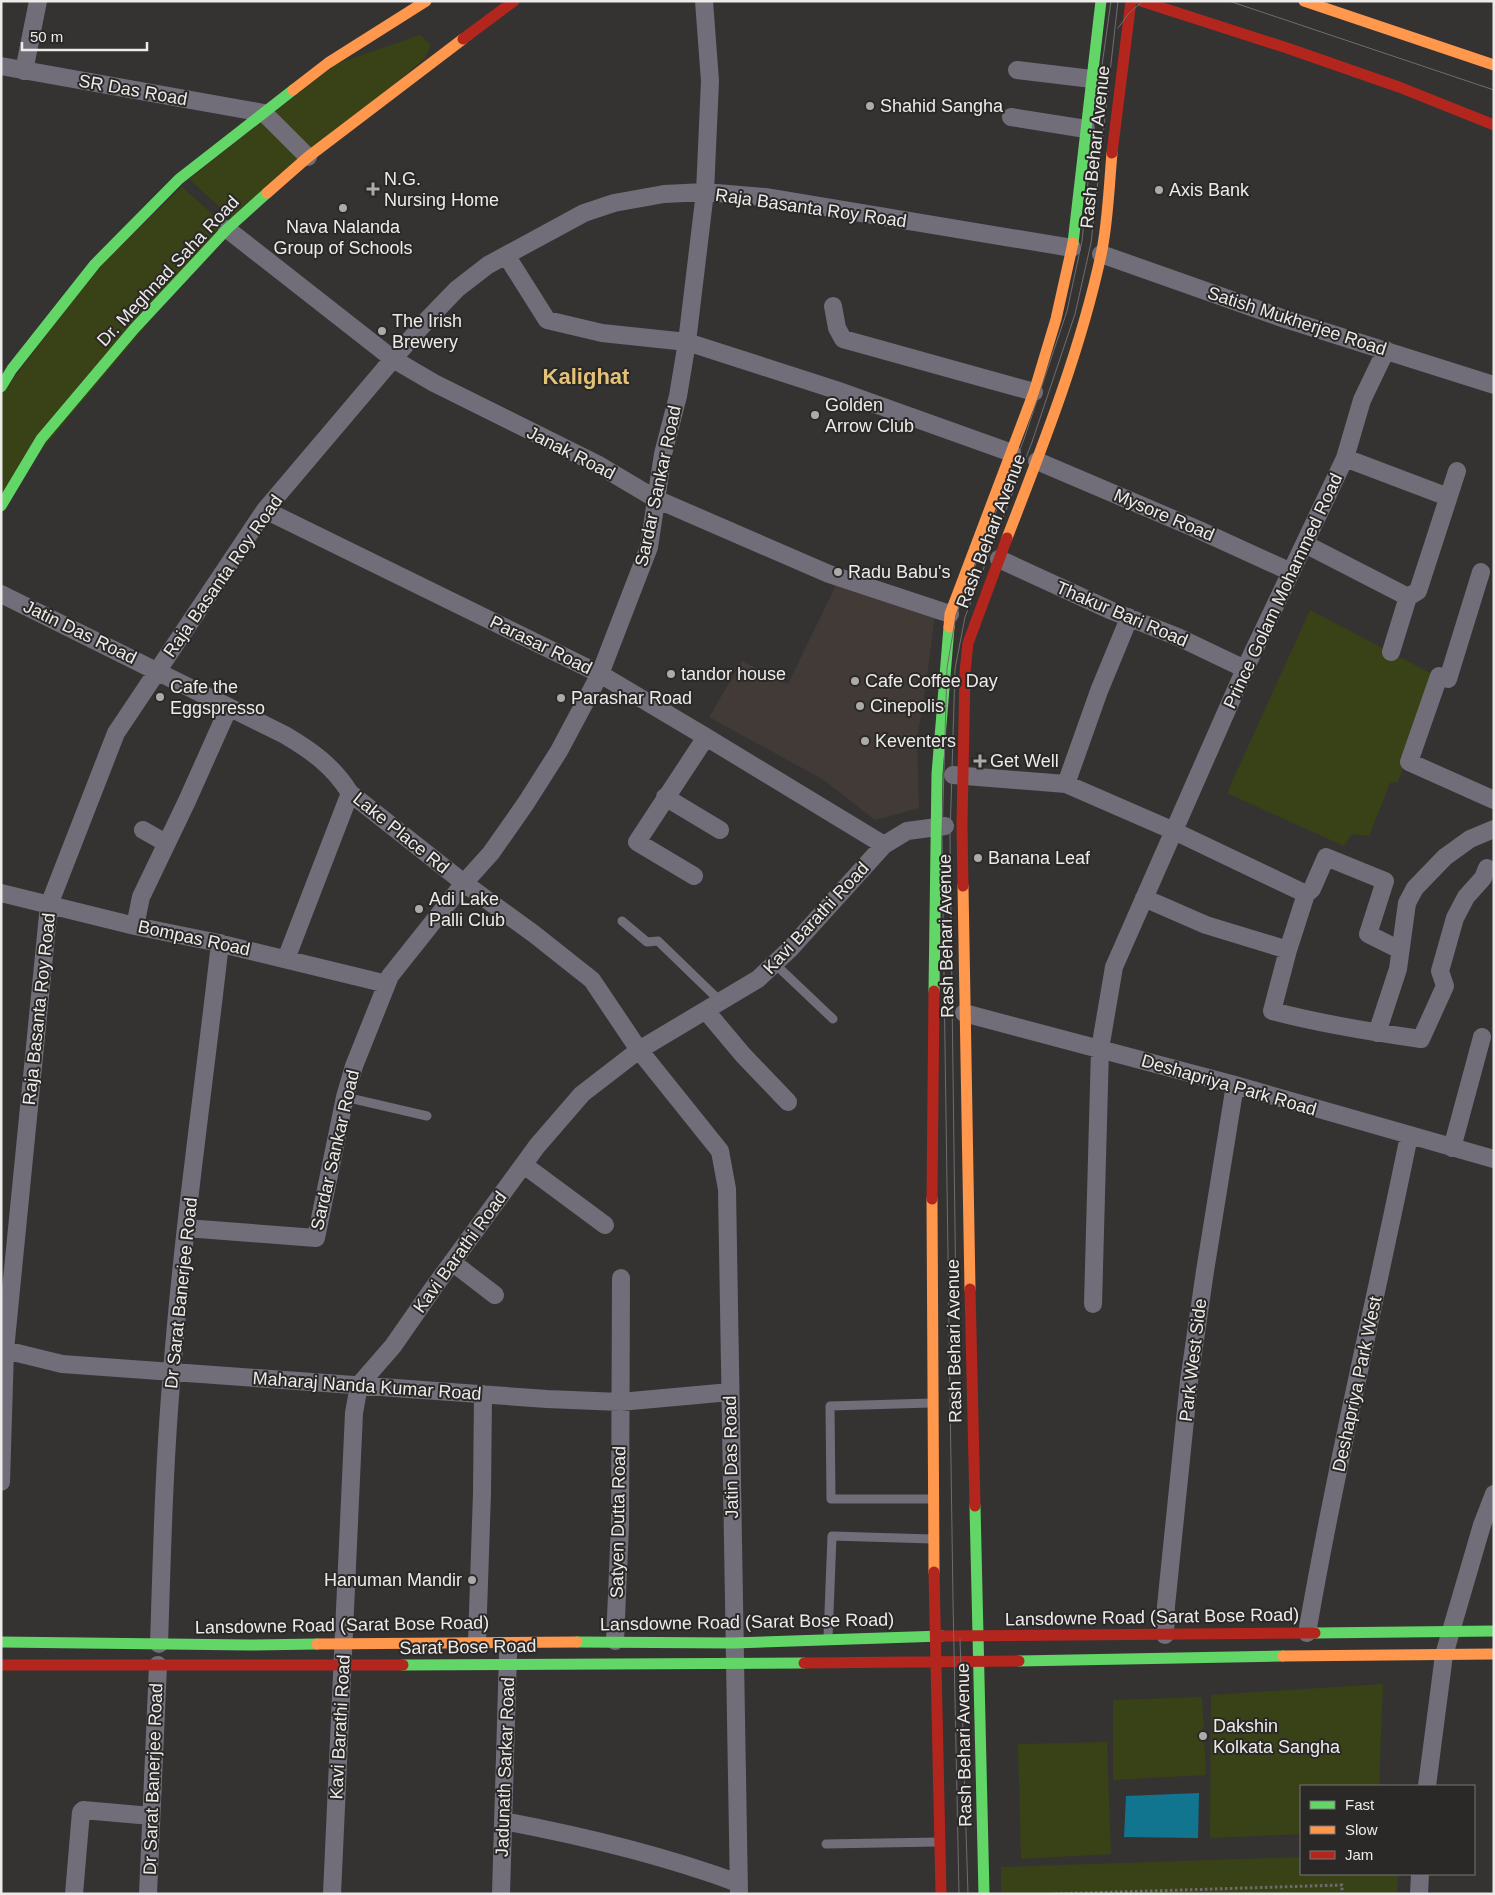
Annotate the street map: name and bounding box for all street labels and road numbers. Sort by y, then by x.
street label: Rash Behari Avenue [1076,65,1114,229]
street label: SR Das Road [77,71,189,109]
street label: Raja Basanta Roy Road [714,185,908,231]
street label: Dr. Meghnad Saha Road [93,192,243,350]
street label: Satish Mukherjee Road [1205,283,1389,359]
street label: Sardar Sankar Road [631,404,685,568]
street label: Janak Road [524,422,618,484]
street label: Rash Behari Avenue [952,451,1030,611]
street label: Prince Golam Mohammed Road [1220,470,1346,712]
street label: Mysore Road [1111,485,1217,545]
street label: Raja Basanta Roy Road [159,491,287,661]
street label: Thakur Bari Road [1053,577,1191,651]
street label: Jatin Das Road [20,596,140,668]
street label: Parasar Road [487,612,595,678]
street label: Lake Place Rd [349,788,453,878]
street label: Rash Behari Avenue [935,854,957,1018]
street label: Kavi Barathi Road [759,858,873,978]
street label: Raja Basanta Roy Road [19,912,59,1106]
street label: Bompas Road [136,916,252,960]
street label: Deshapriya Park Road [1139,1050,1319,1120]
street label: Sardar Sankar Road [307,1068,363,1232]
street label: Kavi Barathi Road [409,1187,511,1317]
street label: Dr Sarat Banerjee Road [161,1196,201,1390]
street label: Rash Behari Avenue [943,1259,965,1423]
street label: Deshapriya Park West [1329,1295,1385,1473]
street label: Park West Side [1176,1297,1210,1423]
street label: Maharaj Nanda Kumar Road [252,1368,482,1404]
street label: Jatin Das Road [720,1395,742,1519]
street label: Satyen Dutta Road [607,1446,629,1598]
street label: Lansdowne Road (Sarat Bose Road) [1005,1604,1299,1630]
street label: Lansdowne Road (Sarat Bose Road) [600,1609,894,1635]
street label: Lansdowne Road (Sarat Bose Road) [195,1612,489,1638]
street label: Sarat Bose Road [399,1636,537,1658]
street label: Kavi Barathi Road [326,1654,354,1800]
street label: Rash Behari Avenue [953,1663,975,1827]
street label: Jadunath Sarkar Road [492,1677,518,1857]
street label: Dr Sarat Banerjee Road [140,1683,166,1875]

